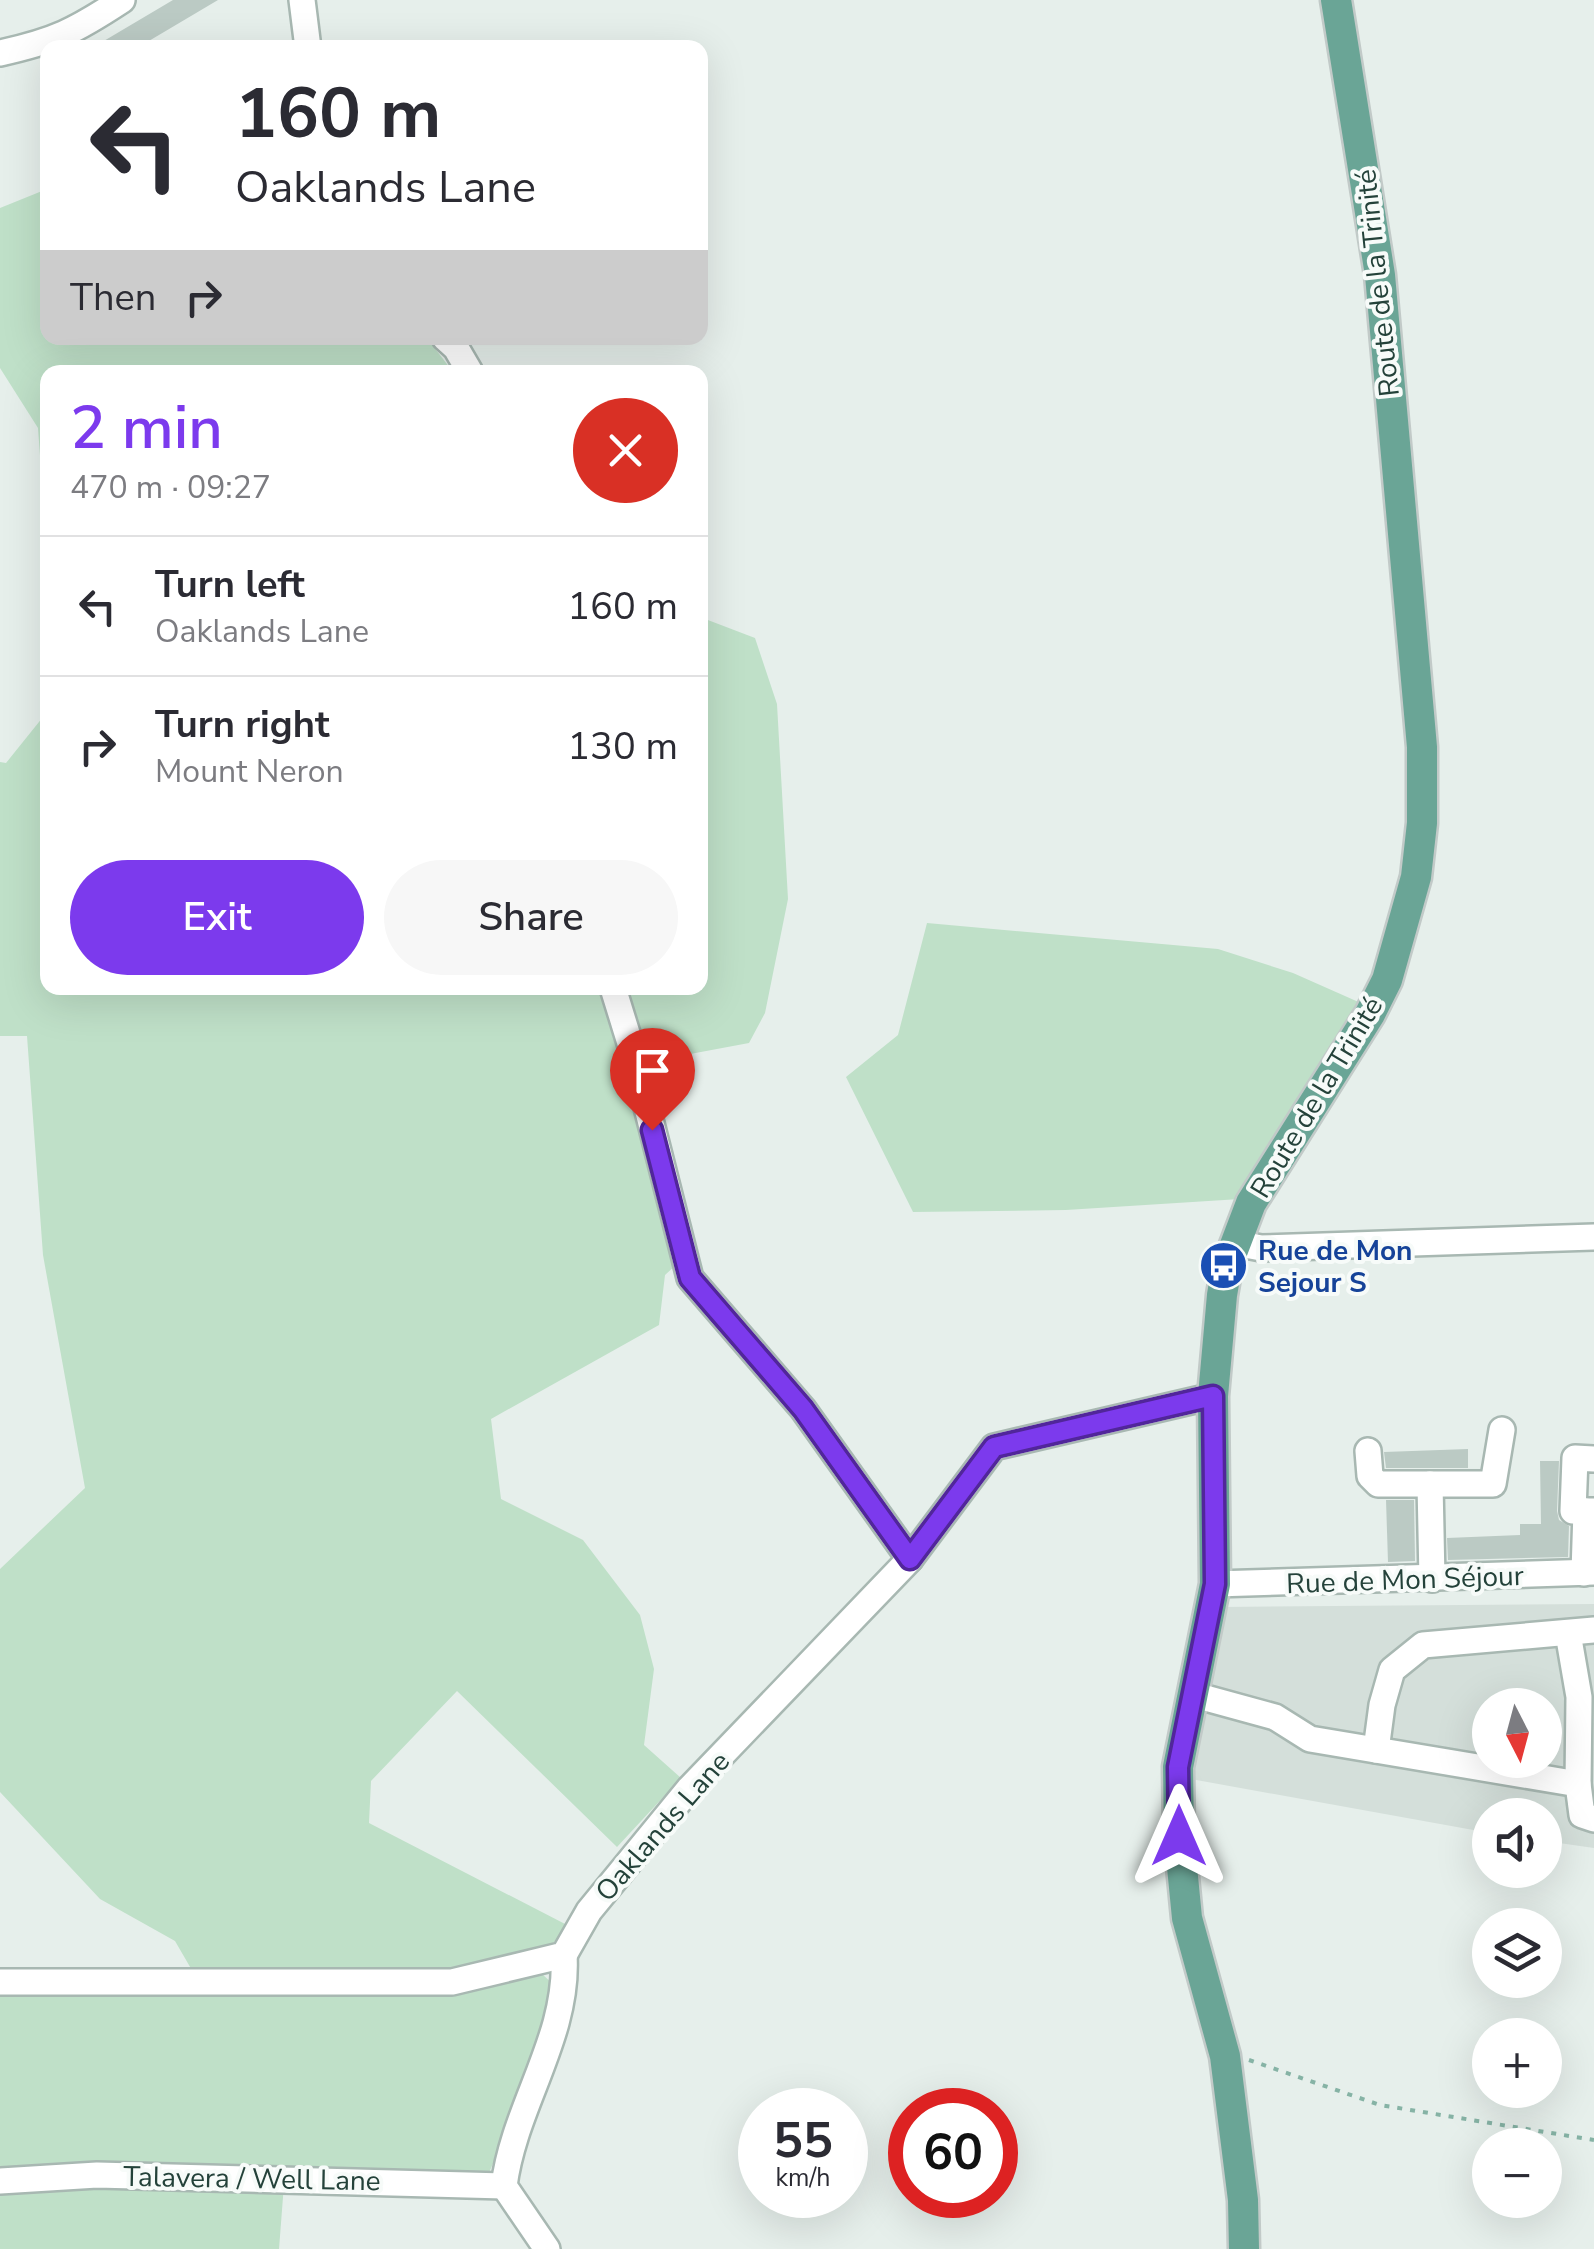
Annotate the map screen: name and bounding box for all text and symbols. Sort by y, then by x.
text: 160 m [235,66,441,162]
icon: left [70,80,200,210]
text: Oaklands Lane [235,157,536,218]
street label: Route de la Trinité [1347,167,1409,398]
icon: right [176,270,231,325]
text: Then [70,272,156,323]
text: 2 min [70,387,223,469]
button: close [573,398,678,503]
text: 470 m · 09:27 [70,466,271,509]
text: Turn left [155,559,305,610]
icon: left [70,579,125,634]
text: 160 m [567,581,678,632]
text: Oaklands Lane [155,610,369,653]
text: Turn right [155,699,330,750]
icon: right [70,719,125,774]
text: 130 m [567,721,678,772]
text: Mount Neron [155,750,344,793]
button: Exit [70,860,364,975]
button: Share [384,860,678,975]
street label: Route de la Trinité [1242,990,1392,1205]
pin [610,1028,695,1131]
icon: arrive [625,1043,680,1098]
place label: Rue de Mon Sejour S [1258,1232,1413,1302]
bus stop icon: Rue de Mon Sejour S [1197,1240,1249,1292]
street label: Rue de Mon Séjour [1286,1557,1524,1603]
north arrow [1472,1688,1562,1778]
map controls [1472,1688,1562,2218]
street label: Oaklands Lane [587,1744,738,1910]
position arrow [1127,1784,1231,1888]
button: sound [1472,1798,1562,1888]
button: layers [1472,1908,1562,1998]
button: + [1472,2018,1562,2108]
speed limit sign: 60 [888,2088,1018,2218]
text: 55 [773,2106,833,2175]
button: − [1472,2128,1562,2218]
street label: Talavera / Well Lane [123,2158,381,2200]
text: km/h [775,2161,831,2195]

